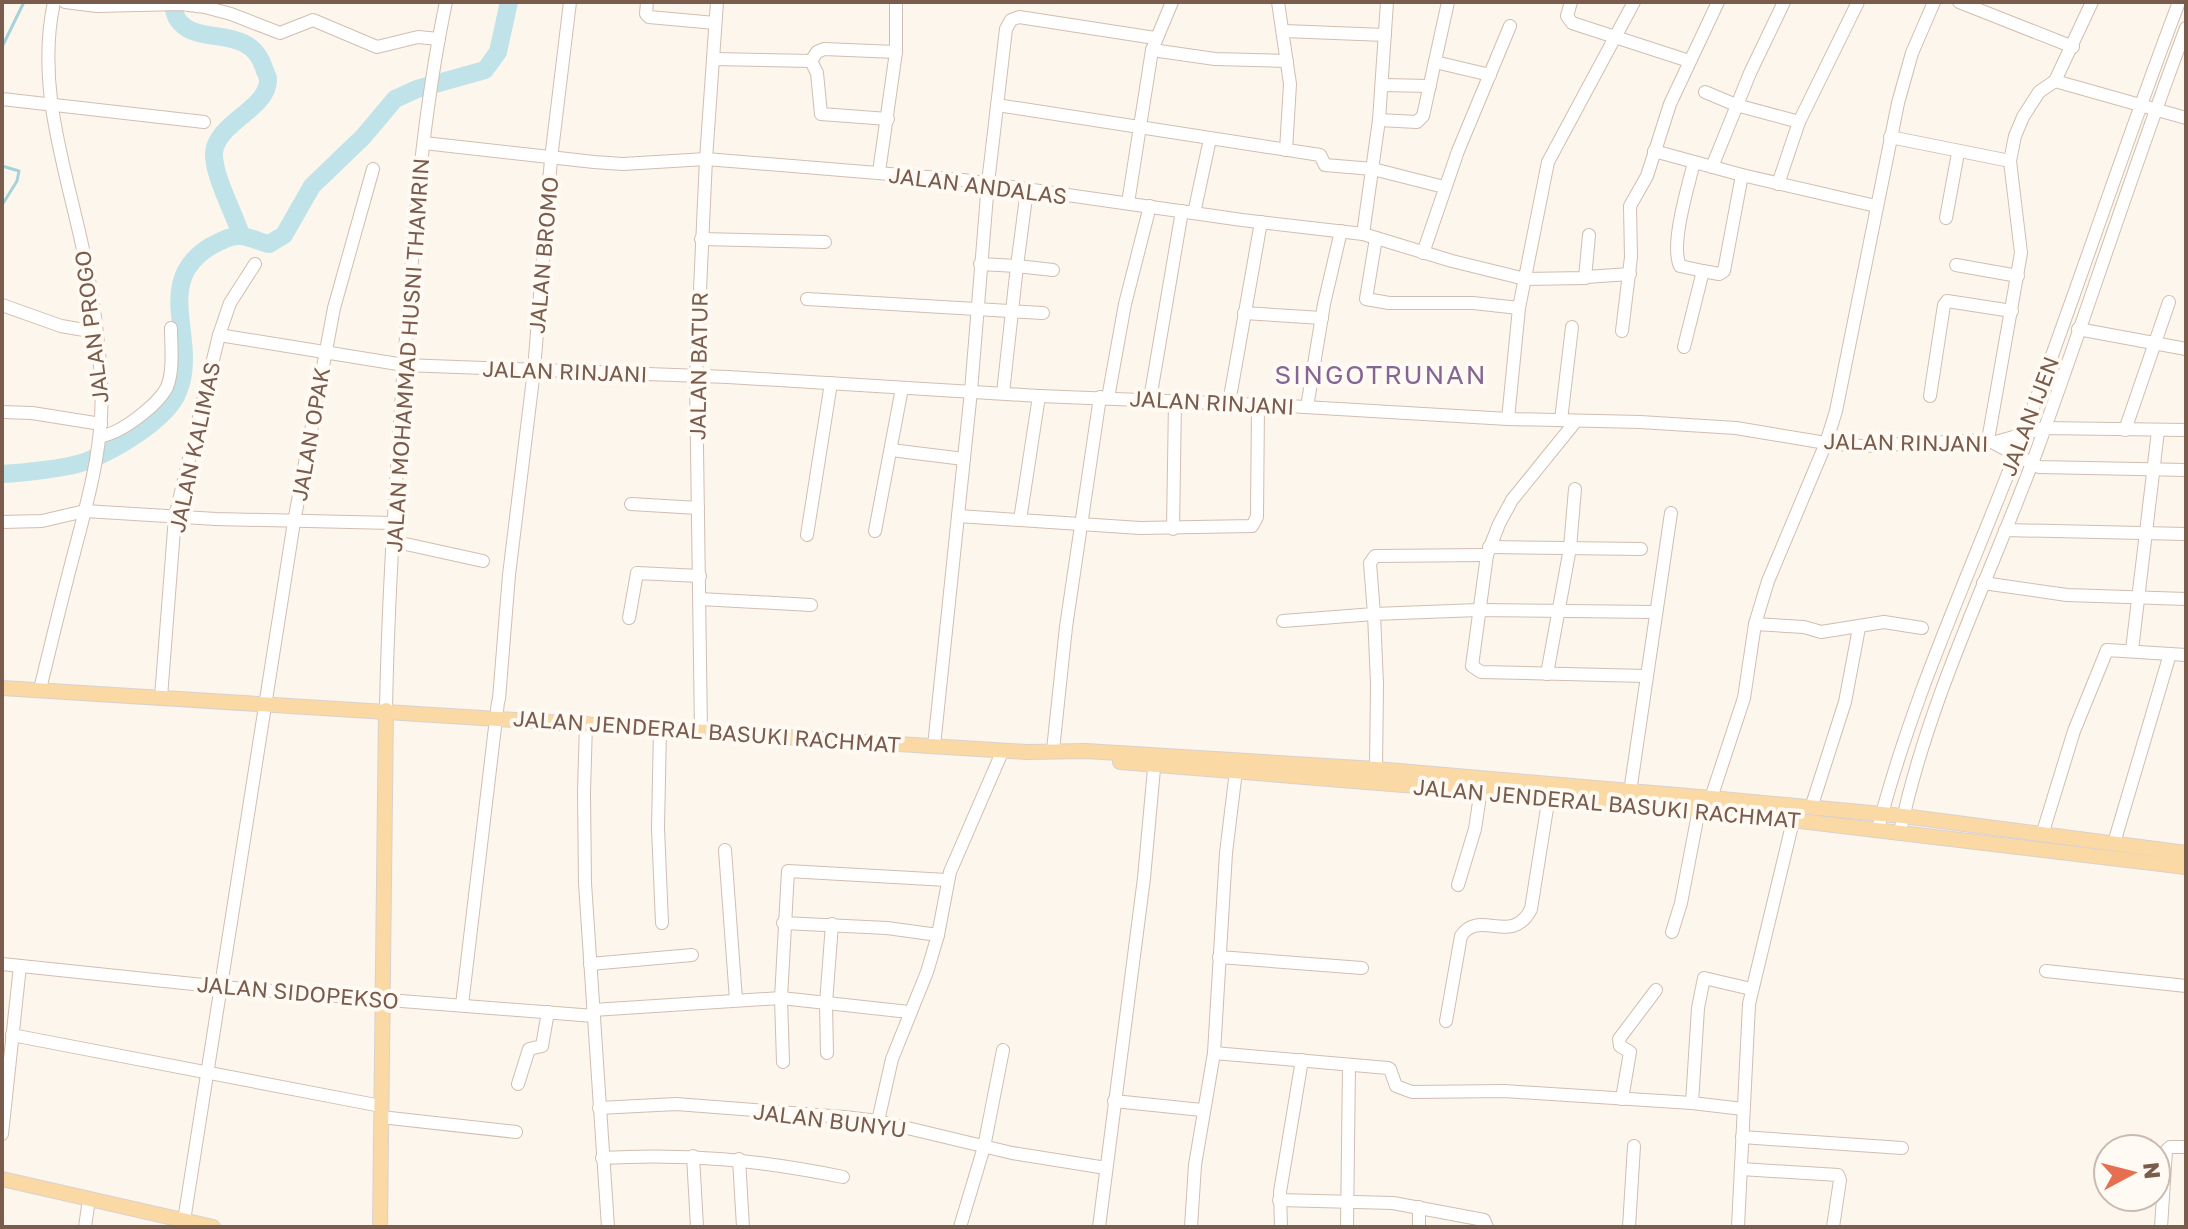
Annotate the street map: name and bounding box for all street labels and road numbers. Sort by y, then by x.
street label: JALAN MOHAMMAD HUSNI THAMRIN [380,157,434,553]
street label: JALAN ANDALAS [887,161,1069,209]
street label: JALAN BROMO [523,175,563,335]
street label: JALAN PROGO [68,249,114,405]
street label: JALAN BATUR [683,292,713,440]
street label: JALAN IJEN [1994,352,2064,480]
street label: JALAN RINJANI [482,355,648,387]
street label: JALAN KALIMAS [163,359,225,535]
street label: JALAN OPAK [285,365,335,503]
street label: JALAN RINJANI [1129,384,1295,420]
street label: JALAN RINJANI [1823,427,1989,457]
street label: JALAN JENDERAL BASUKI RACHMAT [512,704,902,758]
street label: JALAN JENDERAL BASUKI RACHMAT [1412,773,1802,833]
street label: JALAN SIDOPEKSO [196,970,400,1014]
street label: JALAN BUNYU [752,1097,908,1143]

